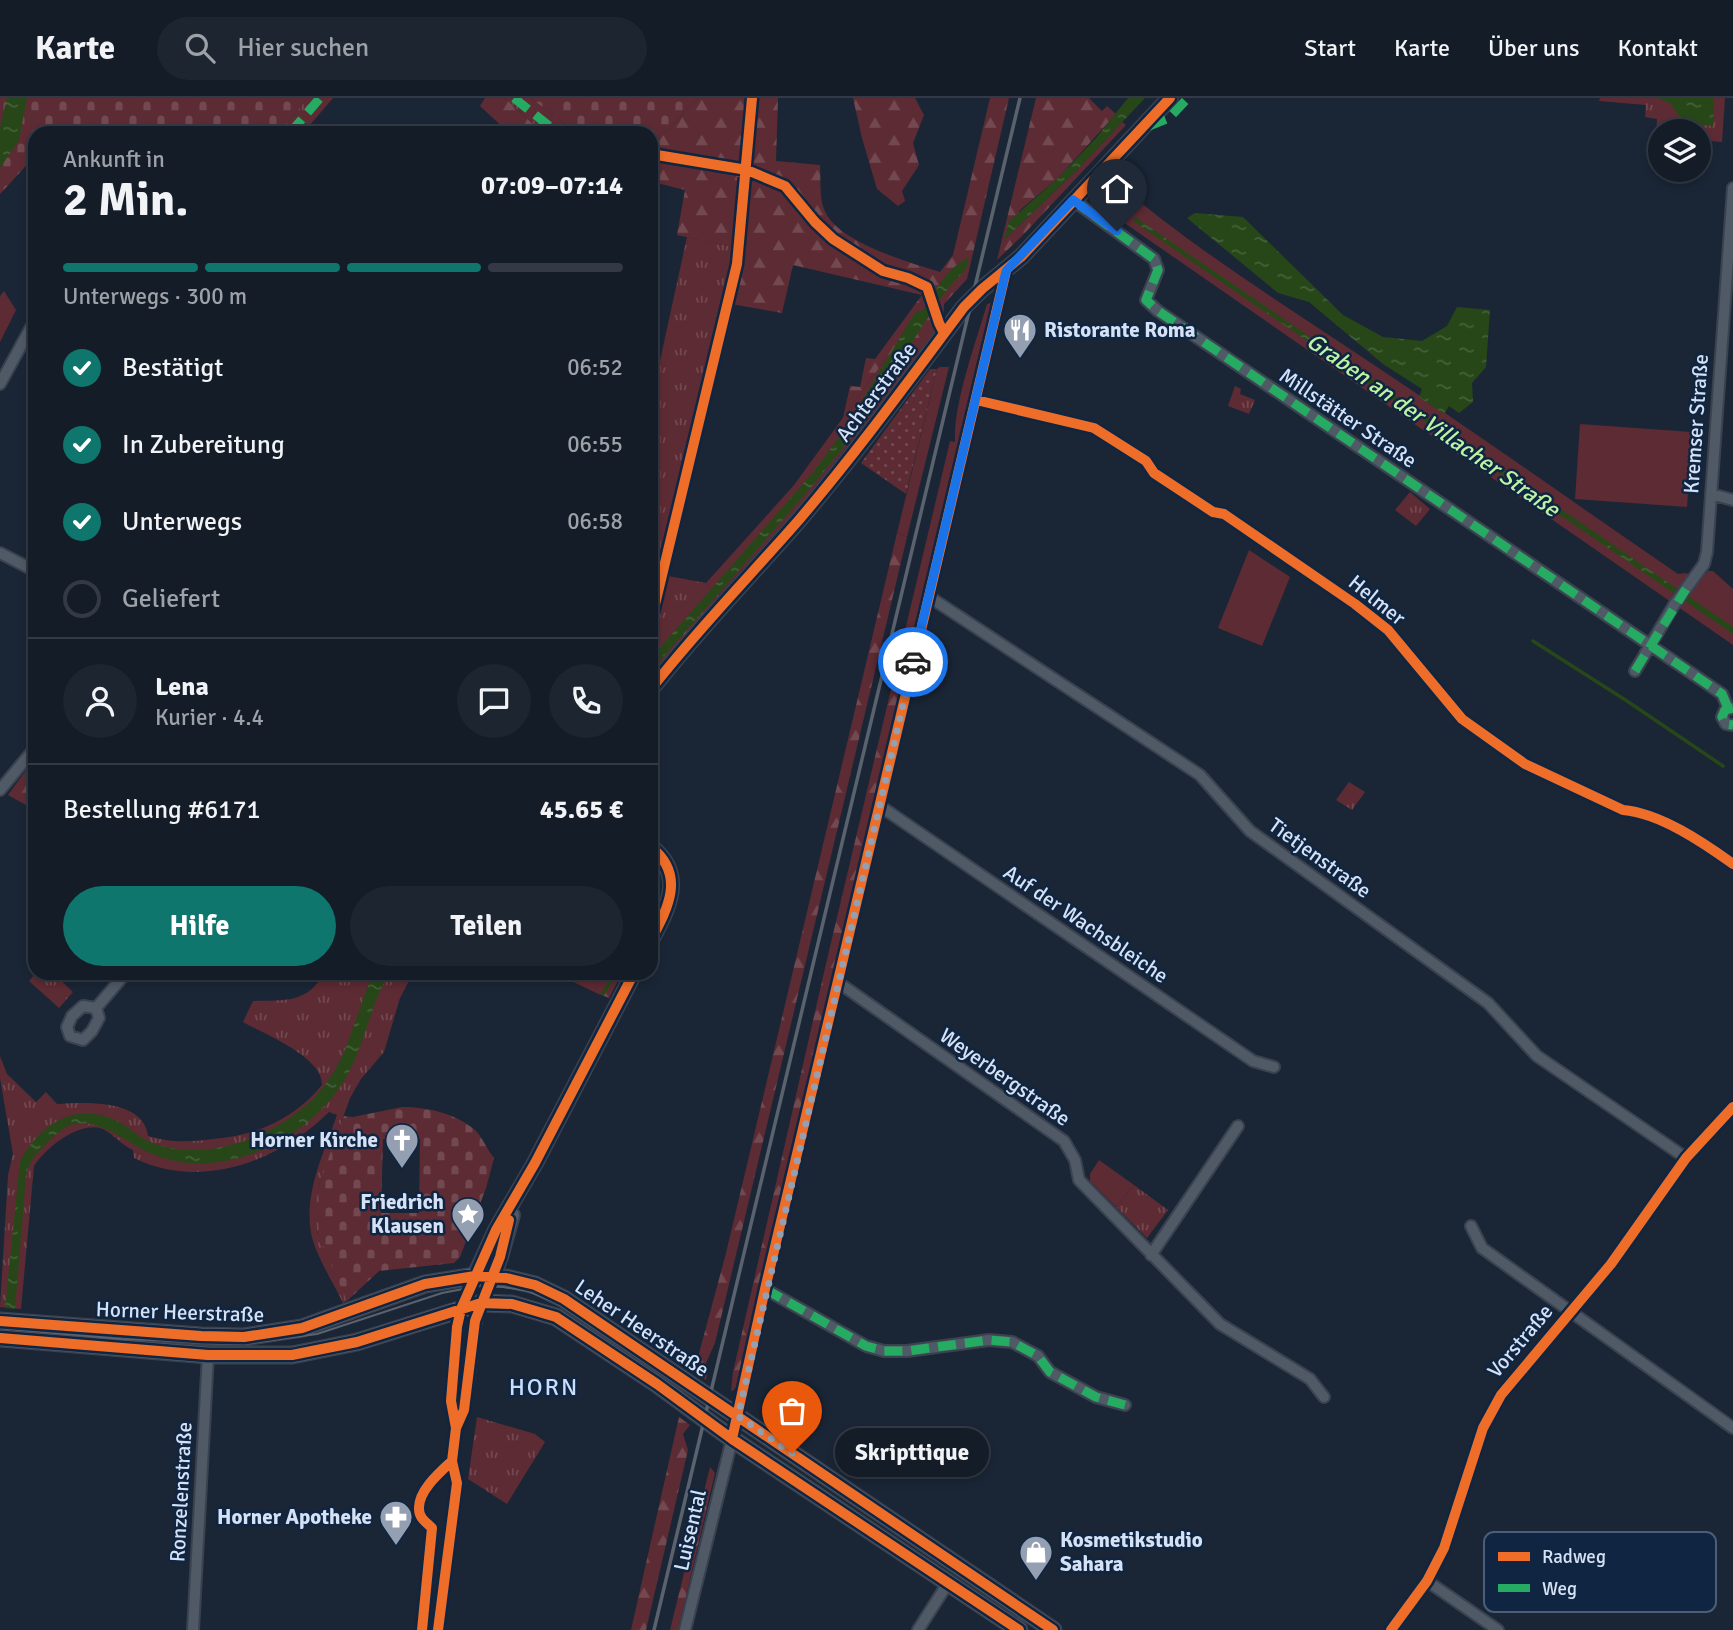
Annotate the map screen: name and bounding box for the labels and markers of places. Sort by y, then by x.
pin [1087,159,1147,231]
restaurant icon: Ristorante Roma [1001,311,1039,360]
place label: Ristorante Roma [1044,317,1196,343]
church icon: Horner Kirche [383,1121,421,1170]
place label: Horner Kirche [250,1127,378,1153]
place label: Friedrich Klausen [360,1189,444,1239]
place icon: Friedrich Klausen [449,1195,487,1244]
pin [762,1381,822,1453]
callout: Skripttique [834,1428,988,1478]
pharmacy icon: Horner Apotheke [377,1498,415,1547]
place label: Horner Apotheke [217,1504,372,1530]
place label: Kosmetikstudio Sahara [1060,1527,1203,1577]
shop icon: Kosmetikstudio Sahara [1017,1533,1055,1582]

